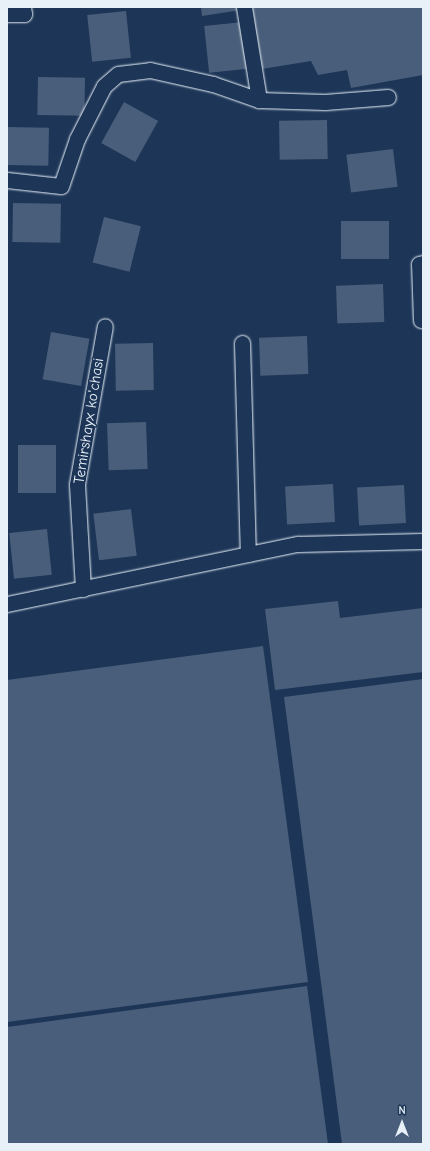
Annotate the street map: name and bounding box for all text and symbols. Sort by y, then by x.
street label: Temirshayx ko'chasi [70,357,108,485]
north arrow [382,1103,422,1143]
text: N [398,1104,406,1117]

